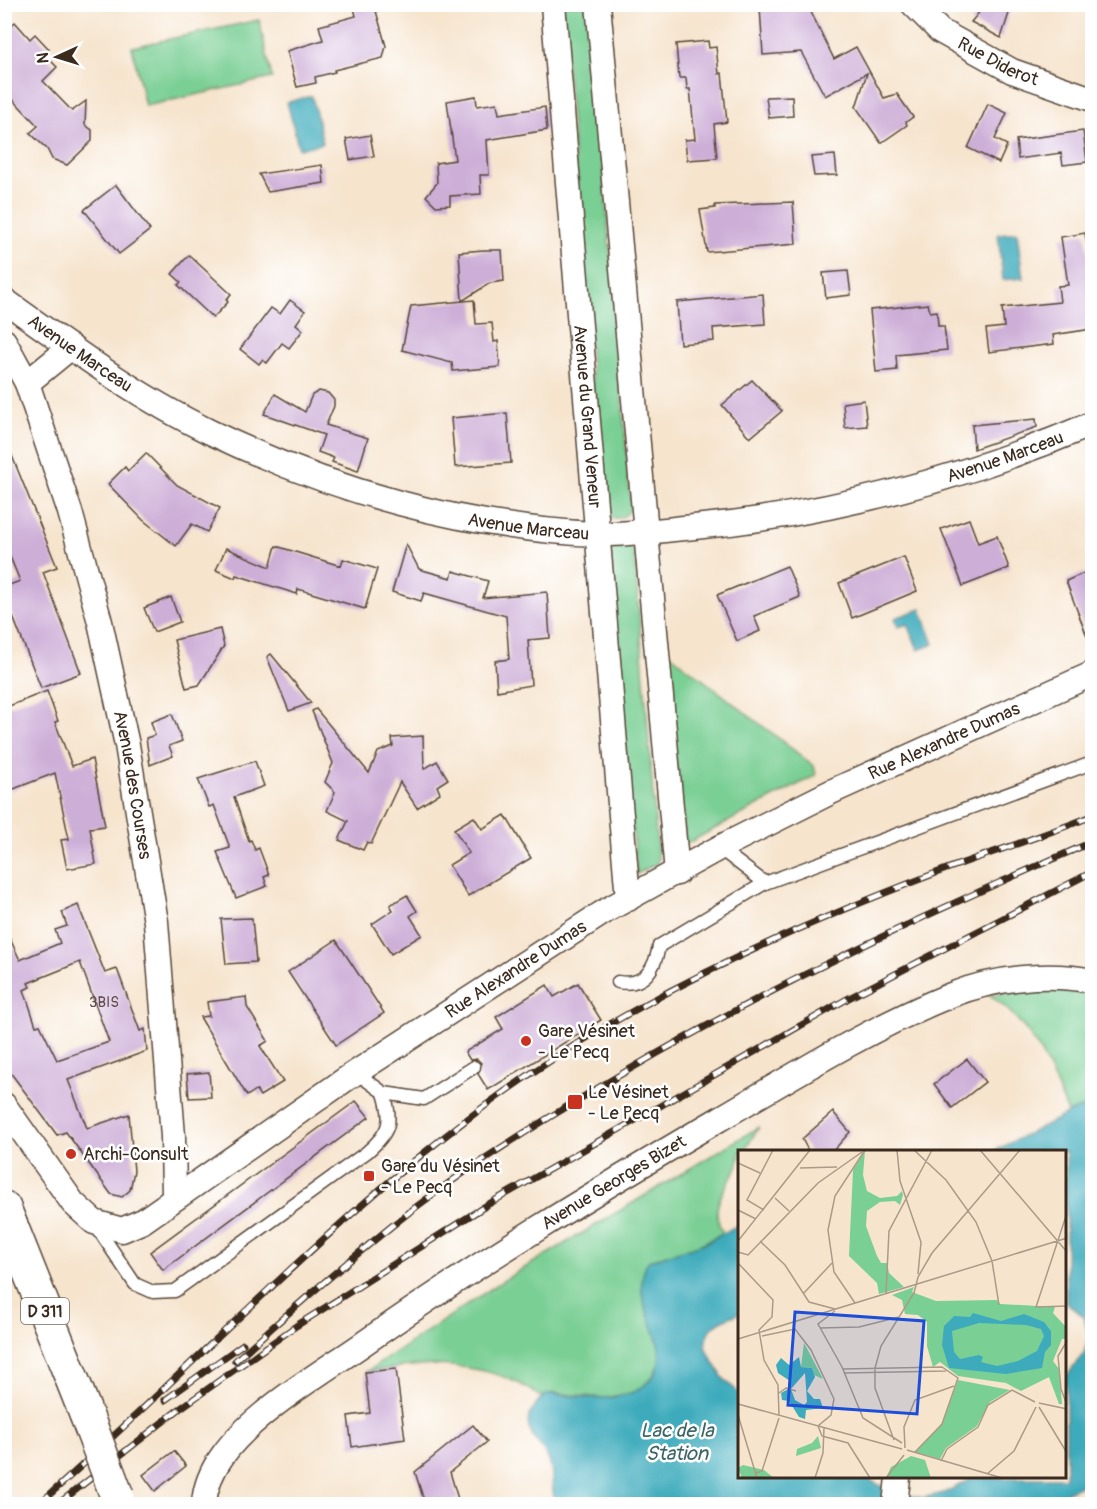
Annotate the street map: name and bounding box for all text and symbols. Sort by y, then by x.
north arrow [27,27,87,87]
street label: Rue Diderot [953,32,1042,92]
text: N [33,52,53,64]
street label: Avenue Marceau [23,310,137,398]
street label: Avenue du Grand Veneur [568,324,606,510]
street label: Avenue Marceau [944,426,1067,488]
street label: Avenue Marceau [466,508,590,546]
street label: Rue Alexandre Dumas [865,697,1023,786]
street label: Avenue des Courses [108,708,157,861]
street label: Rue Alexandre Dumas [441,915,591,1024]
house number: 3BIS [89,993,119,1012]
place label: Gare Vésinet - Le Pecq [538,1020,636,1064]
marker: Gare Vésinet - Le Pecq [519,1034,533,1048]
place label: Le Vésinet - Le Pecq [588,1081,669,1125]
marker: Le Vésinet - Le Pecq [566,1093,584,1111]
street label: Avenue Georges Bizet [537,1130,691,1235]
place label: Archi-Consult [83,1143,189,1166]
marker: Archi-Consult [64,1147,78,1161]
inset map [738,1150,1067,1479]
place label: Gare du Vésinet - Le Pecq [381,1155,500,1199]
marker: Gare du Vésinet - Le Pecq [362,1169,376,1183]
road number: D 311 [21,1298,69,1324]
water label: Lac de la Station [640,1418,715,1466]

